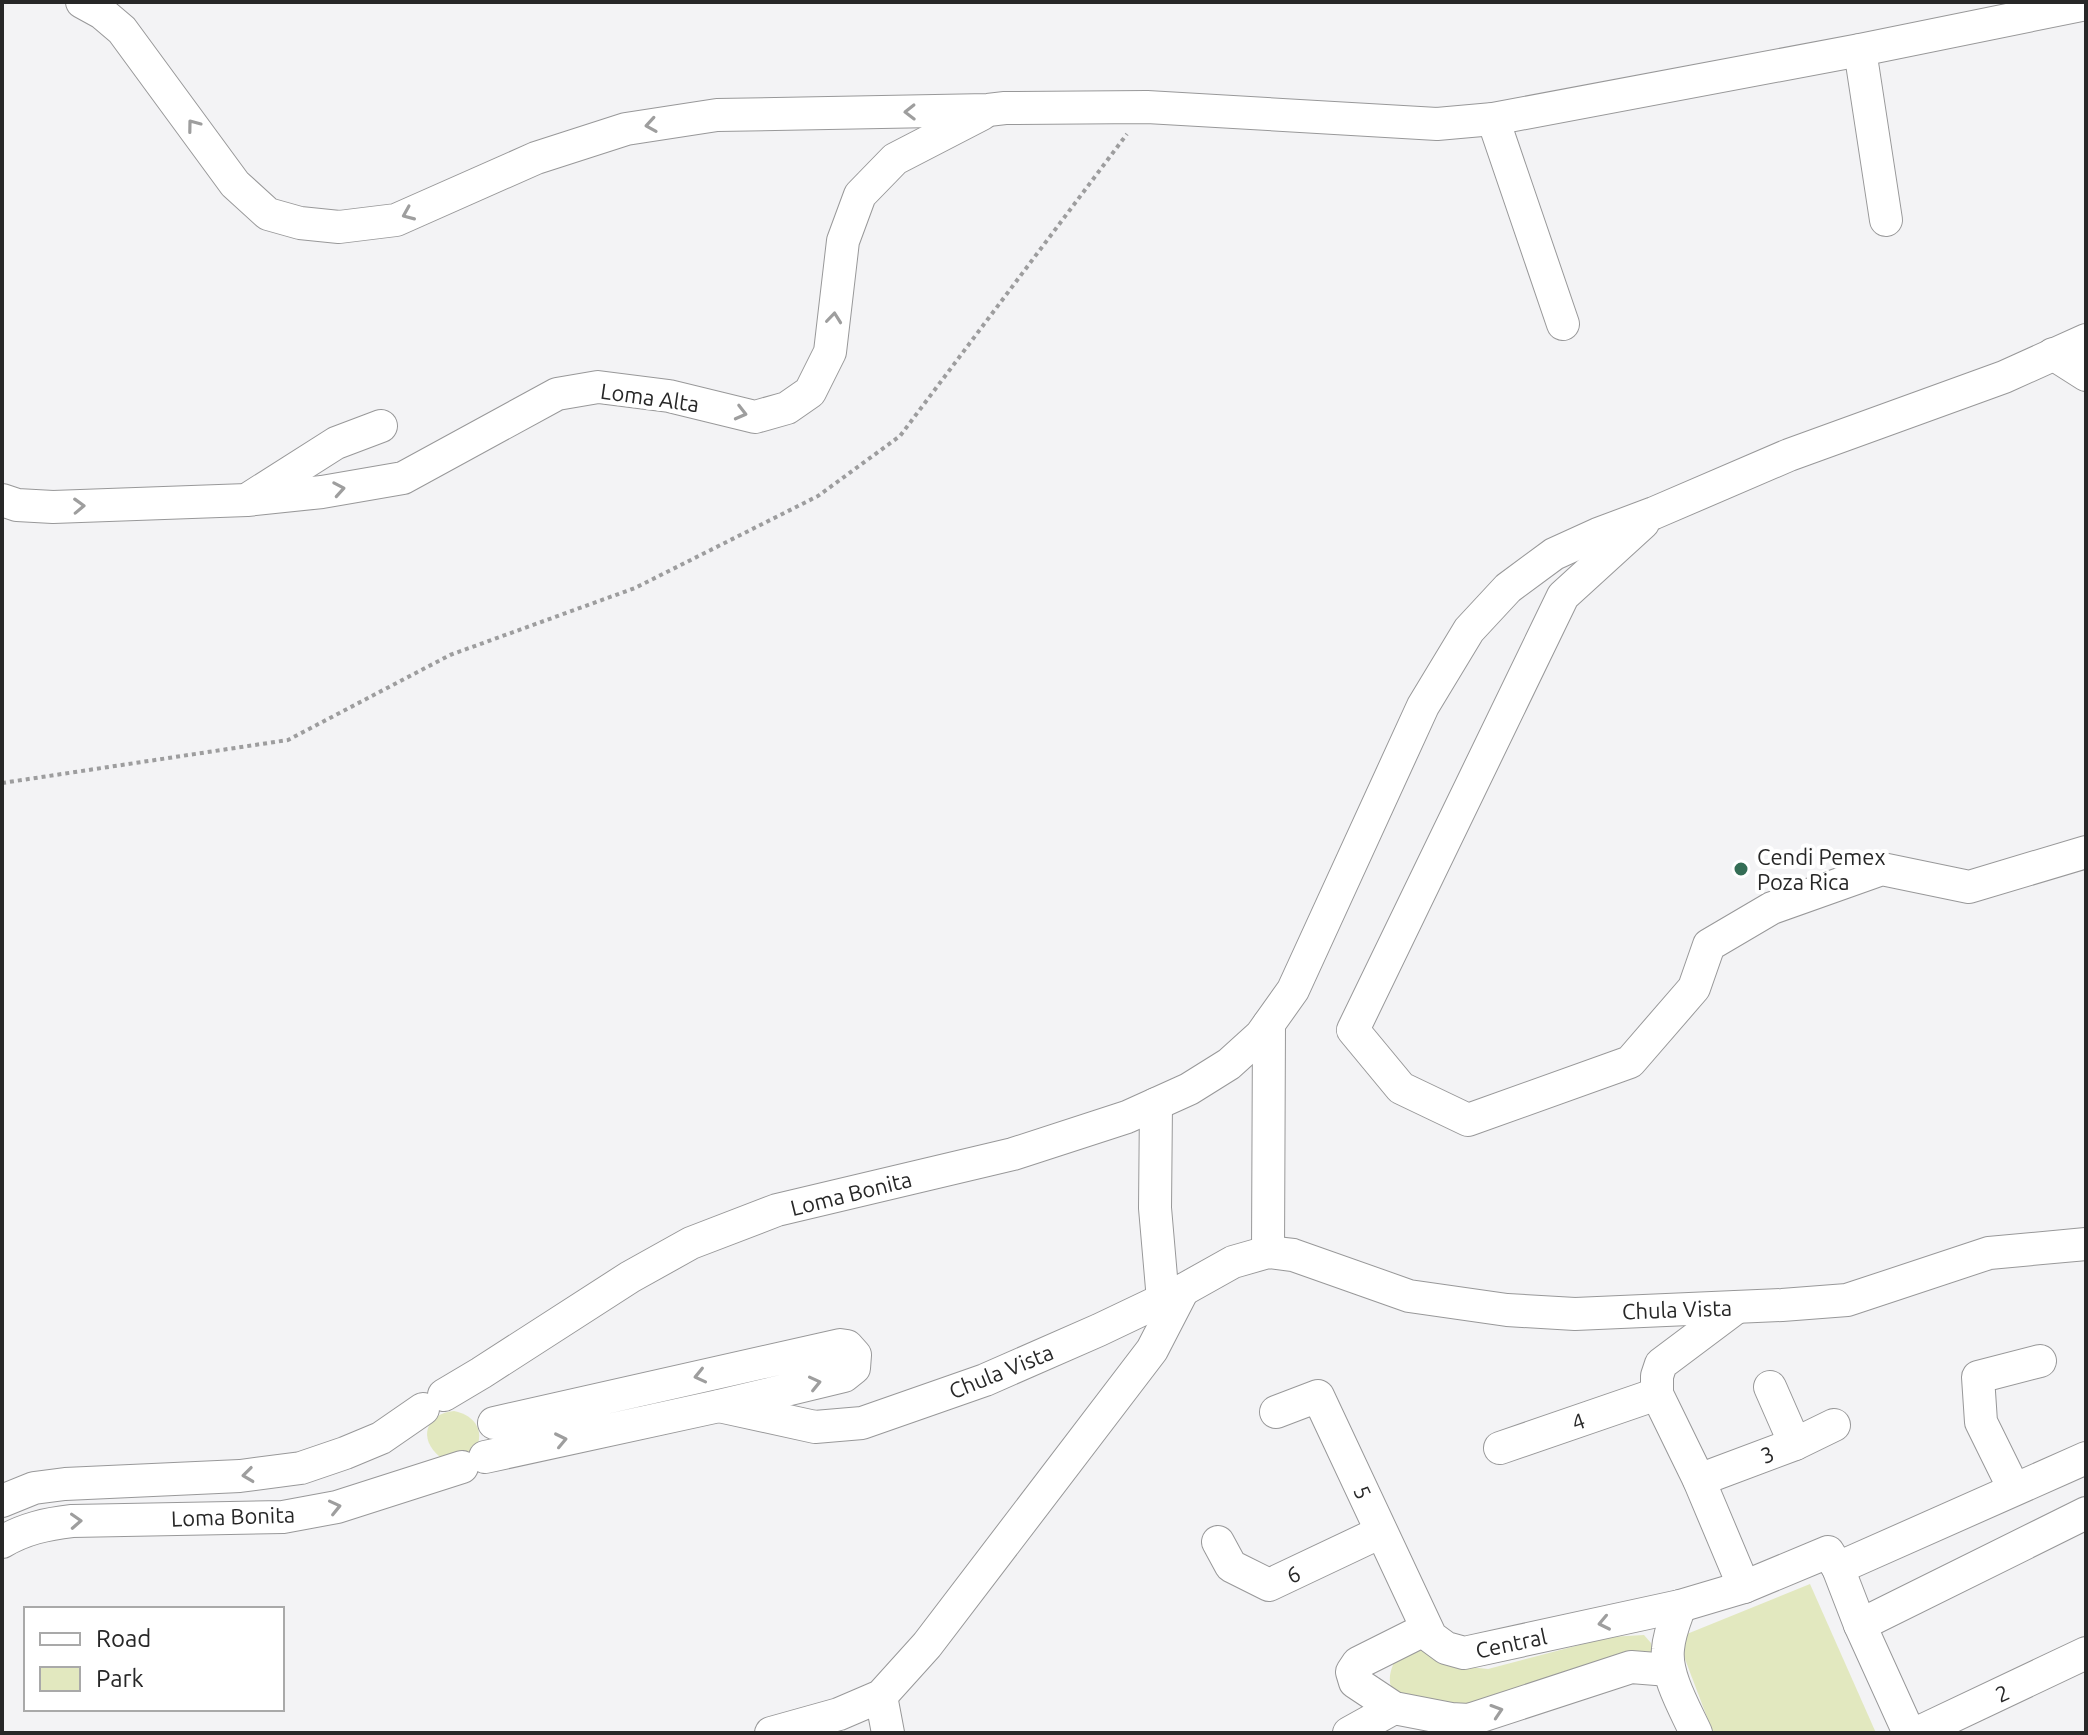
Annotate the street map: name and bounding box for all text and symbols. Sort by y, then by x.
one-way arrow [903,103,916,121]
one-way arrow [644,116,658,133]
one-way arrow [188,119,202,134]
one-way arrow [401,205,416,221]
one-way arrow [825,312,842,325]
street label: Loma Alta [599,378,701,416]
one-way arrow [734,404,747,421]
one-way arrow [332,482,345,499]
one-way arrow [73,497,86,514]
place label: Cendi Pemex Poza Rica [1757,844,1886,894]
marker: Cendi Pemex Poza Rica [1732,860,1750,878]
street label: Loma Bonita [788,1166,914,1220]
street label: Chula Vista [1621,1295,1733,1323]
street label: Chula Vista [945,1339,1057,1403]
one-way arrow [694,1367,708,1384]
one-way arrow [807,1376,821,1393]
street label: 4 [1568,1407,1588,1435]
one-way arrow [554,1432,567,1449]
street label: 3 [1757,1440,1777,1468]
one-way arrow [241,1466,254,1483]
street label: 5 [1349,1481,1377,1503]
one-way arrow [327,1499,341,1516]
street label: Loma Bonita [171,1501,295,1531]
one-way arrow [70,1513,83,1530]
street label: 6 [1282,1560,1304,1588]
legend [24,1607,284,1711]
one-way arrow [1598,1614,1612,1631]
street label: Central [1473,1623,1549,1663]
text: Road [96,1625,151,1652]
text: Park [96,1665,144,1692]
street label: 2 [1991,1679,2013,1707]
one-way arrow [1489,1704,1503,1720]

